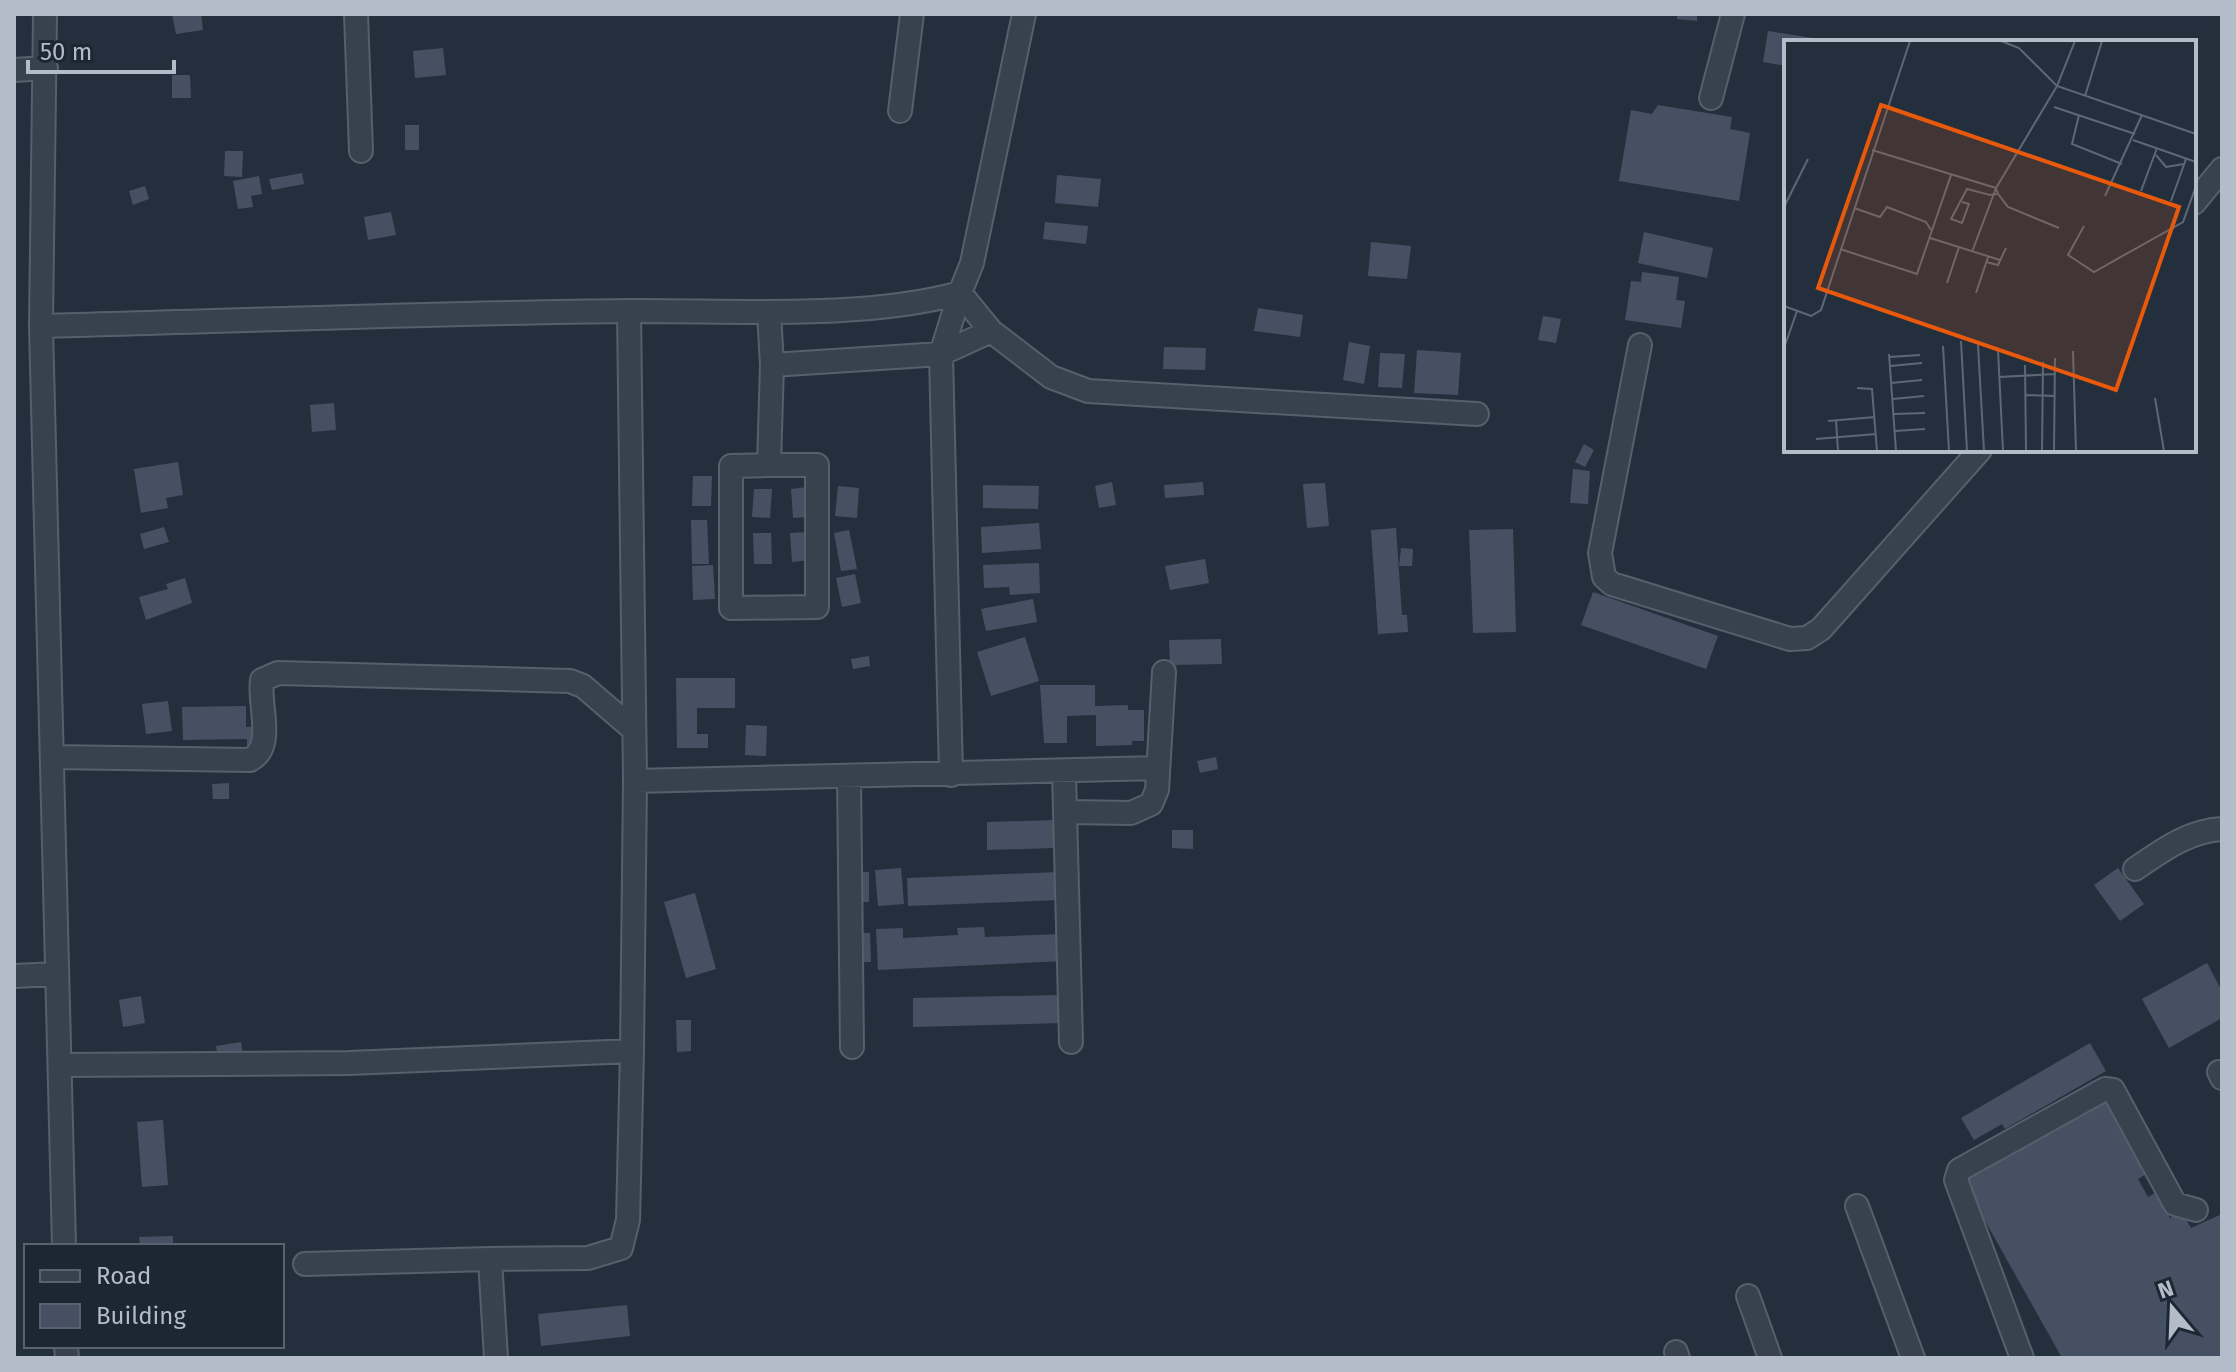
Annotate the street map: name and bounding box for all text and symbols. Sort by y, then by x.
scale bar [28,24,174,74]
text: 50 m [40,38,92,66]
inset map [1784,40,2196,452]
legend [24,1244,284,1348]
text: Road [96,1262,151,1290]
north arrow [2132,1268,2212,1348]
text: N [2154,1274,2177,1305]
text: Building [96,1302,186,1330]

